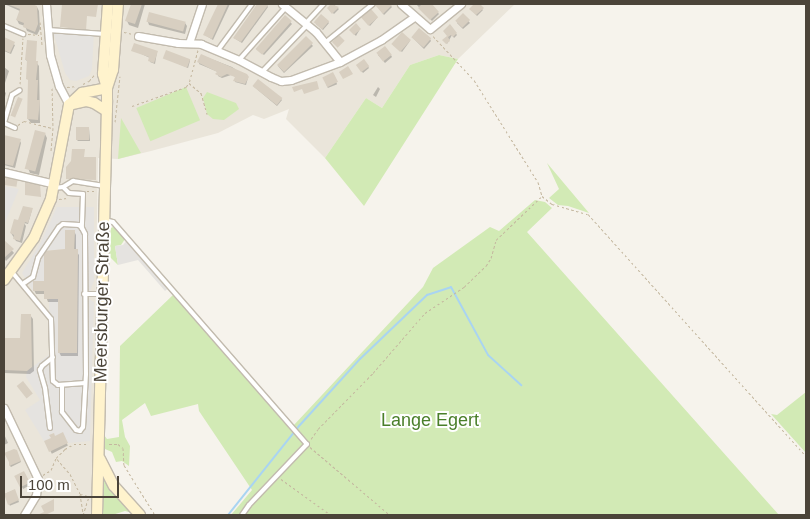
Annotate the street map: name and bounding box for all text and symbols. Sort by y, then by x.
street label: Meersburger Straße [90,221,114,383]
park label: Lange Egert [381,409,479,431]
scale bar [22,466,121,498]
text: 100 m [28,476,70,493]

